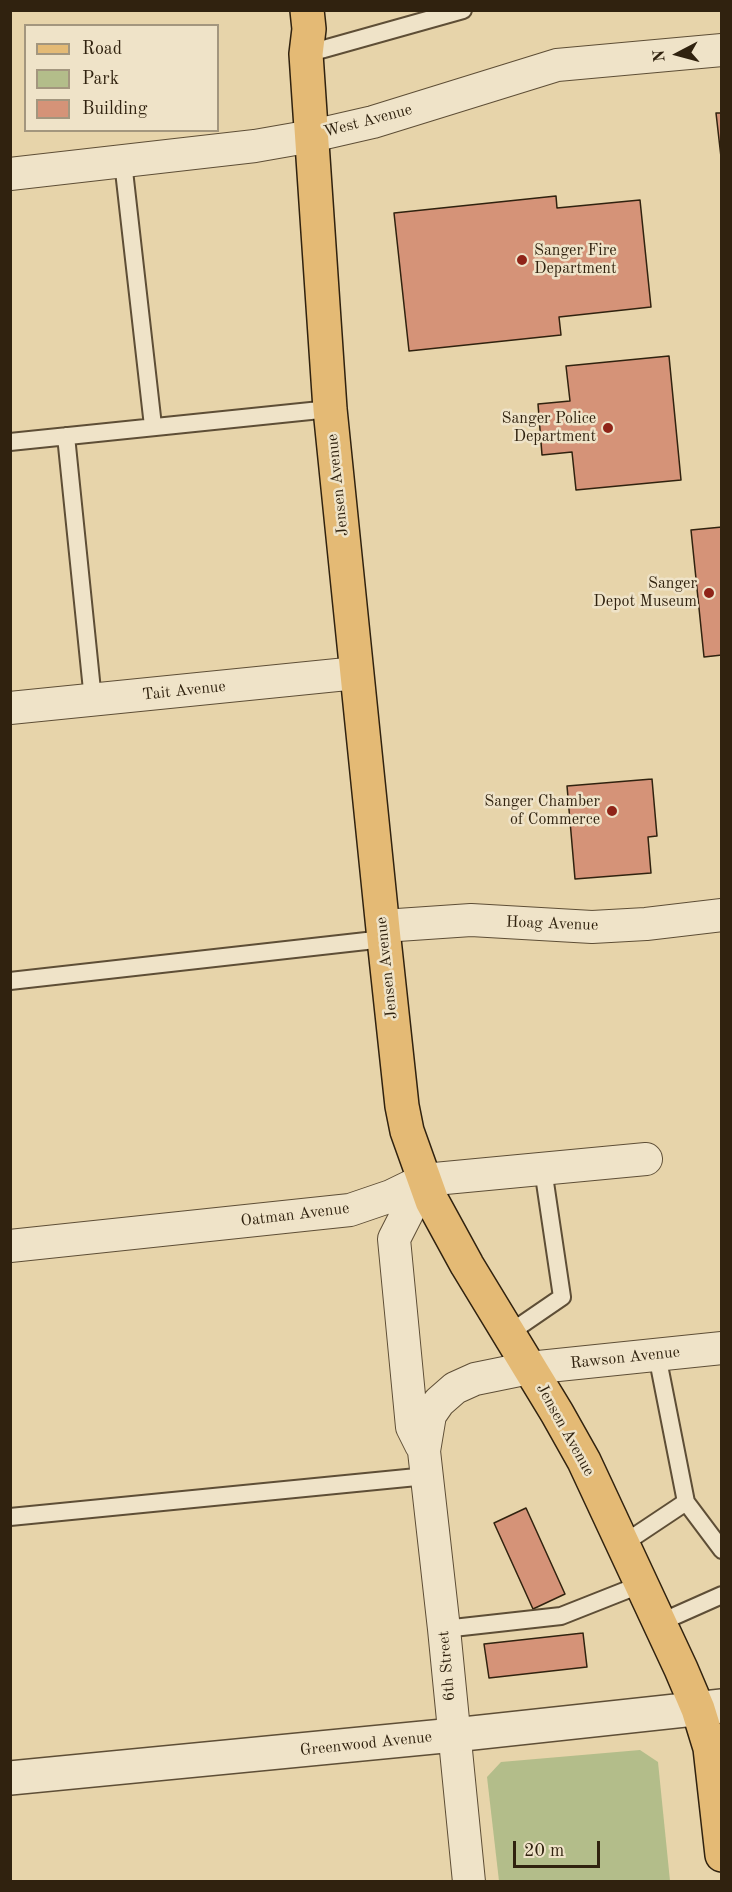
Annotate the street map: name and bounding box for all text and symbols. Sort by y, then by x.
legend [24,24,219,132]
north arrow [648,24,708,84]
text: Road [82,40,122,58]
text: N [652,49,669,63]
text: Park [82,70,119,88]
text: Building [82,100,147,118]
street label: West Avenue [322,100,414,142]
place label: Sanger Fire Department [534,241,617,279]
marker: Sanger Fire Department [515,253,529,267]
place label: Sanger Police Department [502,409,596,447]
marker: Sanger Police Department [601,421,615,435]
street label: Jensen Avenue [323,433,353,537]
place label: Sanger Depot Museum [593,574,697,612]
marker: Sanger Depot Museum [702,586,716,600]
street label: Tait Avenue [141,677,227,705]
place label: Sanger Chamber of Commerce [484,792,600,830]
marker: Sanger Chamber of Commerce [605,804,619,818]
street label: Hoag Avenue [506,913,598,935]
street label: Jensen Avenue [372,916,402,1020]
street label: Oatman Avenue [240,1199,350,1231]
street label: Rawson Avenue [569,1343,681,1373]
street label: Jensen Avenue [532,1380,598,1480]
street label: 6th Street [434,1630,460,1702]
street label: Greenwood Avenue [299,1728,433,1760]
scale bar [516,1829,603,1867]
text: 20 m [524,1842,564,1860]

